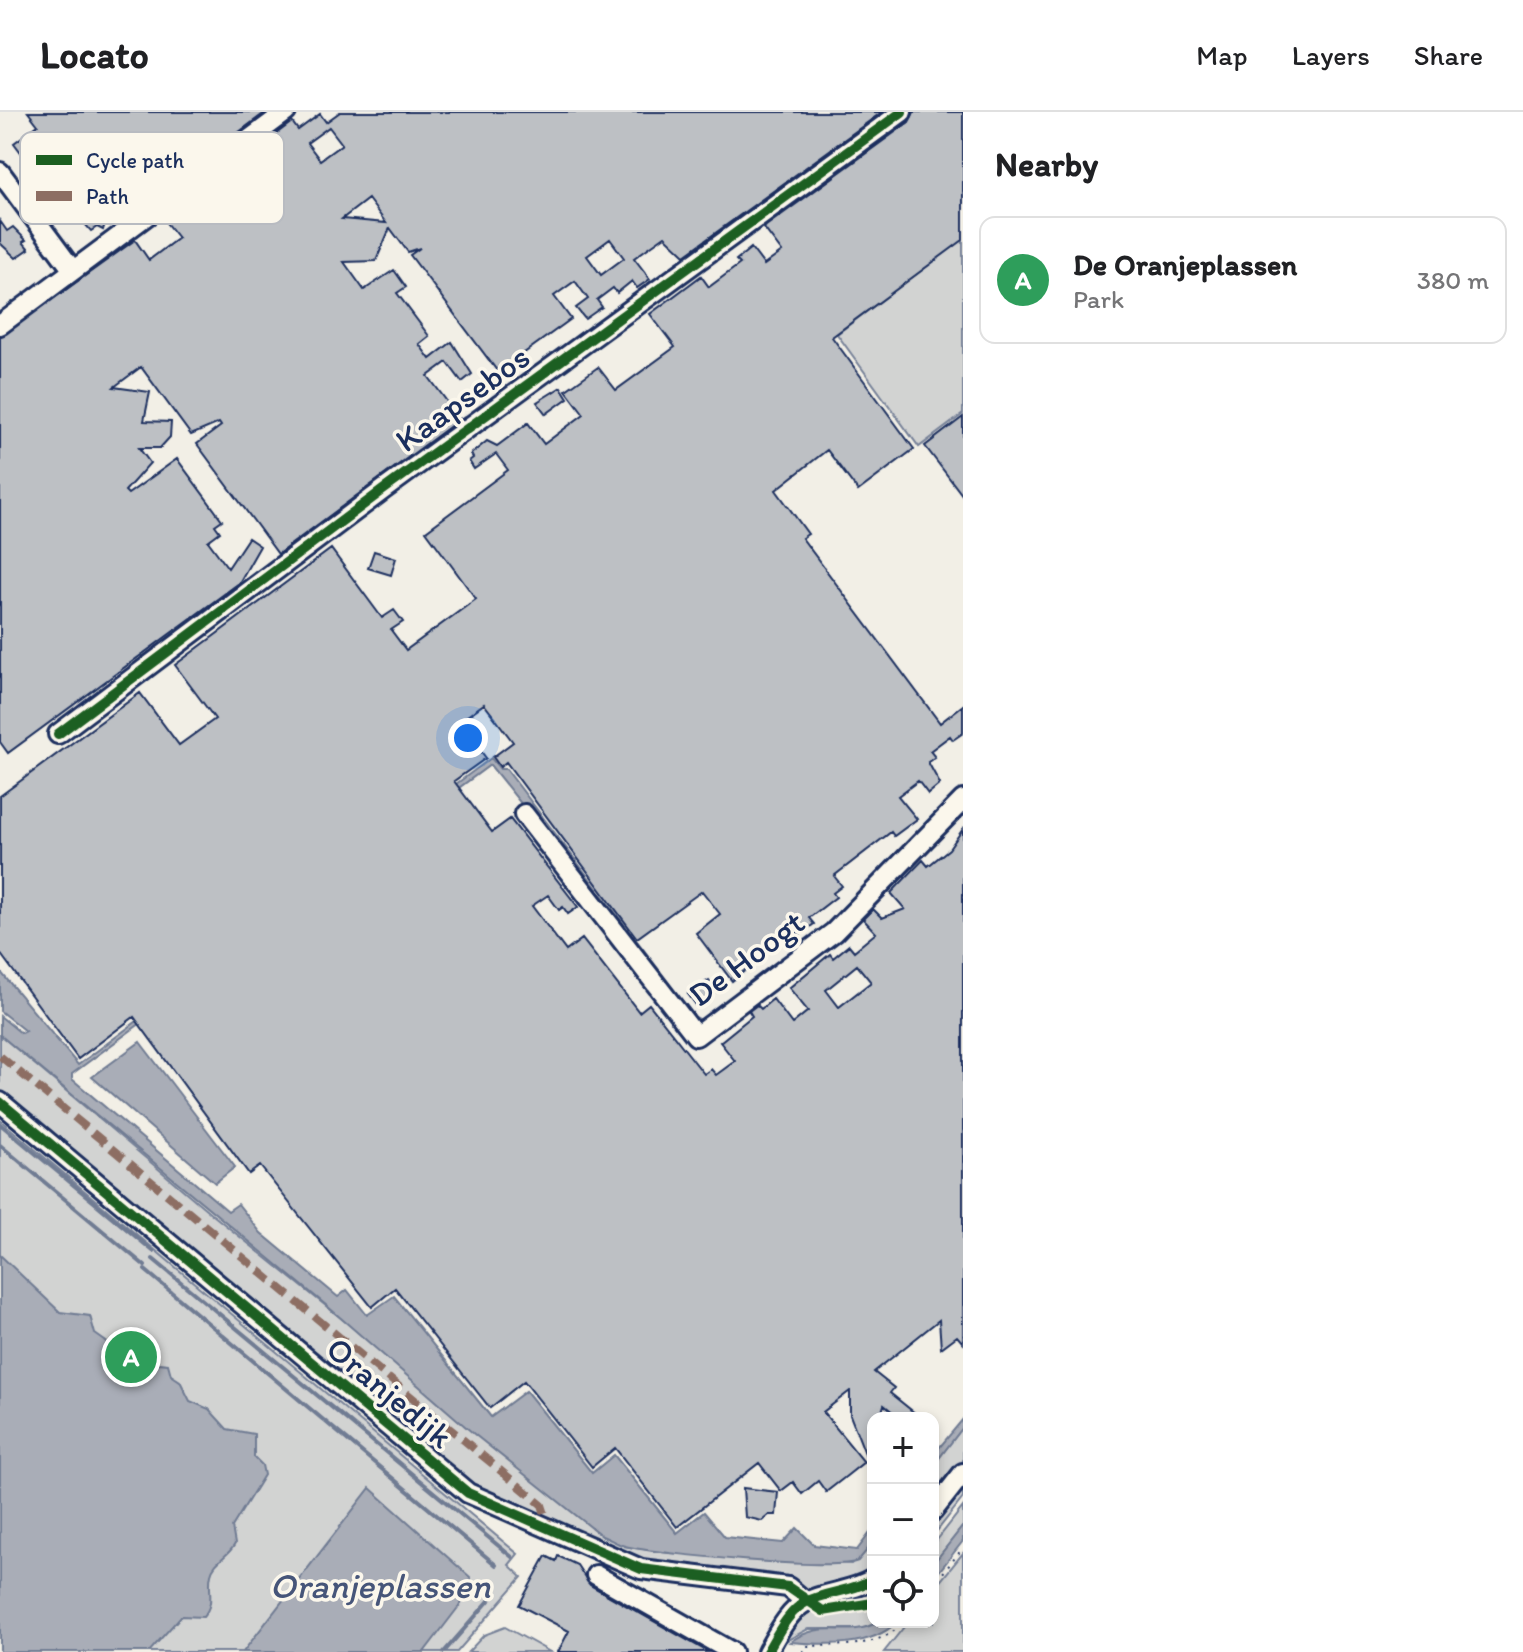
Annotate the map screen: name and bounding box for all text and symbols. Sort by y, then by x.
text: Locato [40,32,149,78]
text: Map [1196,38,1248,72]
text: Layers [1292,38,1370,72]
text: Share [1414,38,1483,72]
legend [20,132,284,224]
text: Nearby [995,144,1098,185]
text: Cycle path [86,147,185,174]
text: Path [86,183,129,210]
text: De Oranjeplassen [1073,246,1297,283]
text: A [1015,264,1031,296]
text: 380 m [1417,264,1489,296]
text: Park [1073,283,1124,315]
street label: Kaapsebos [387,336,537,461]
your location [448,718,488,758]
street label: De Hoogt [680,901,813,1015]
pin: A [105,1327,157,1387]
street label: Oranjedijk [318,1328,461,1457]
map controls [867,1412,939,1628]
button: + [867,1412,939,1484]
button: − [867,1484,939,1556]
button: locate [867,1556,939,1628]
water label: Oranjeplassen [270,1564,491,1607]

